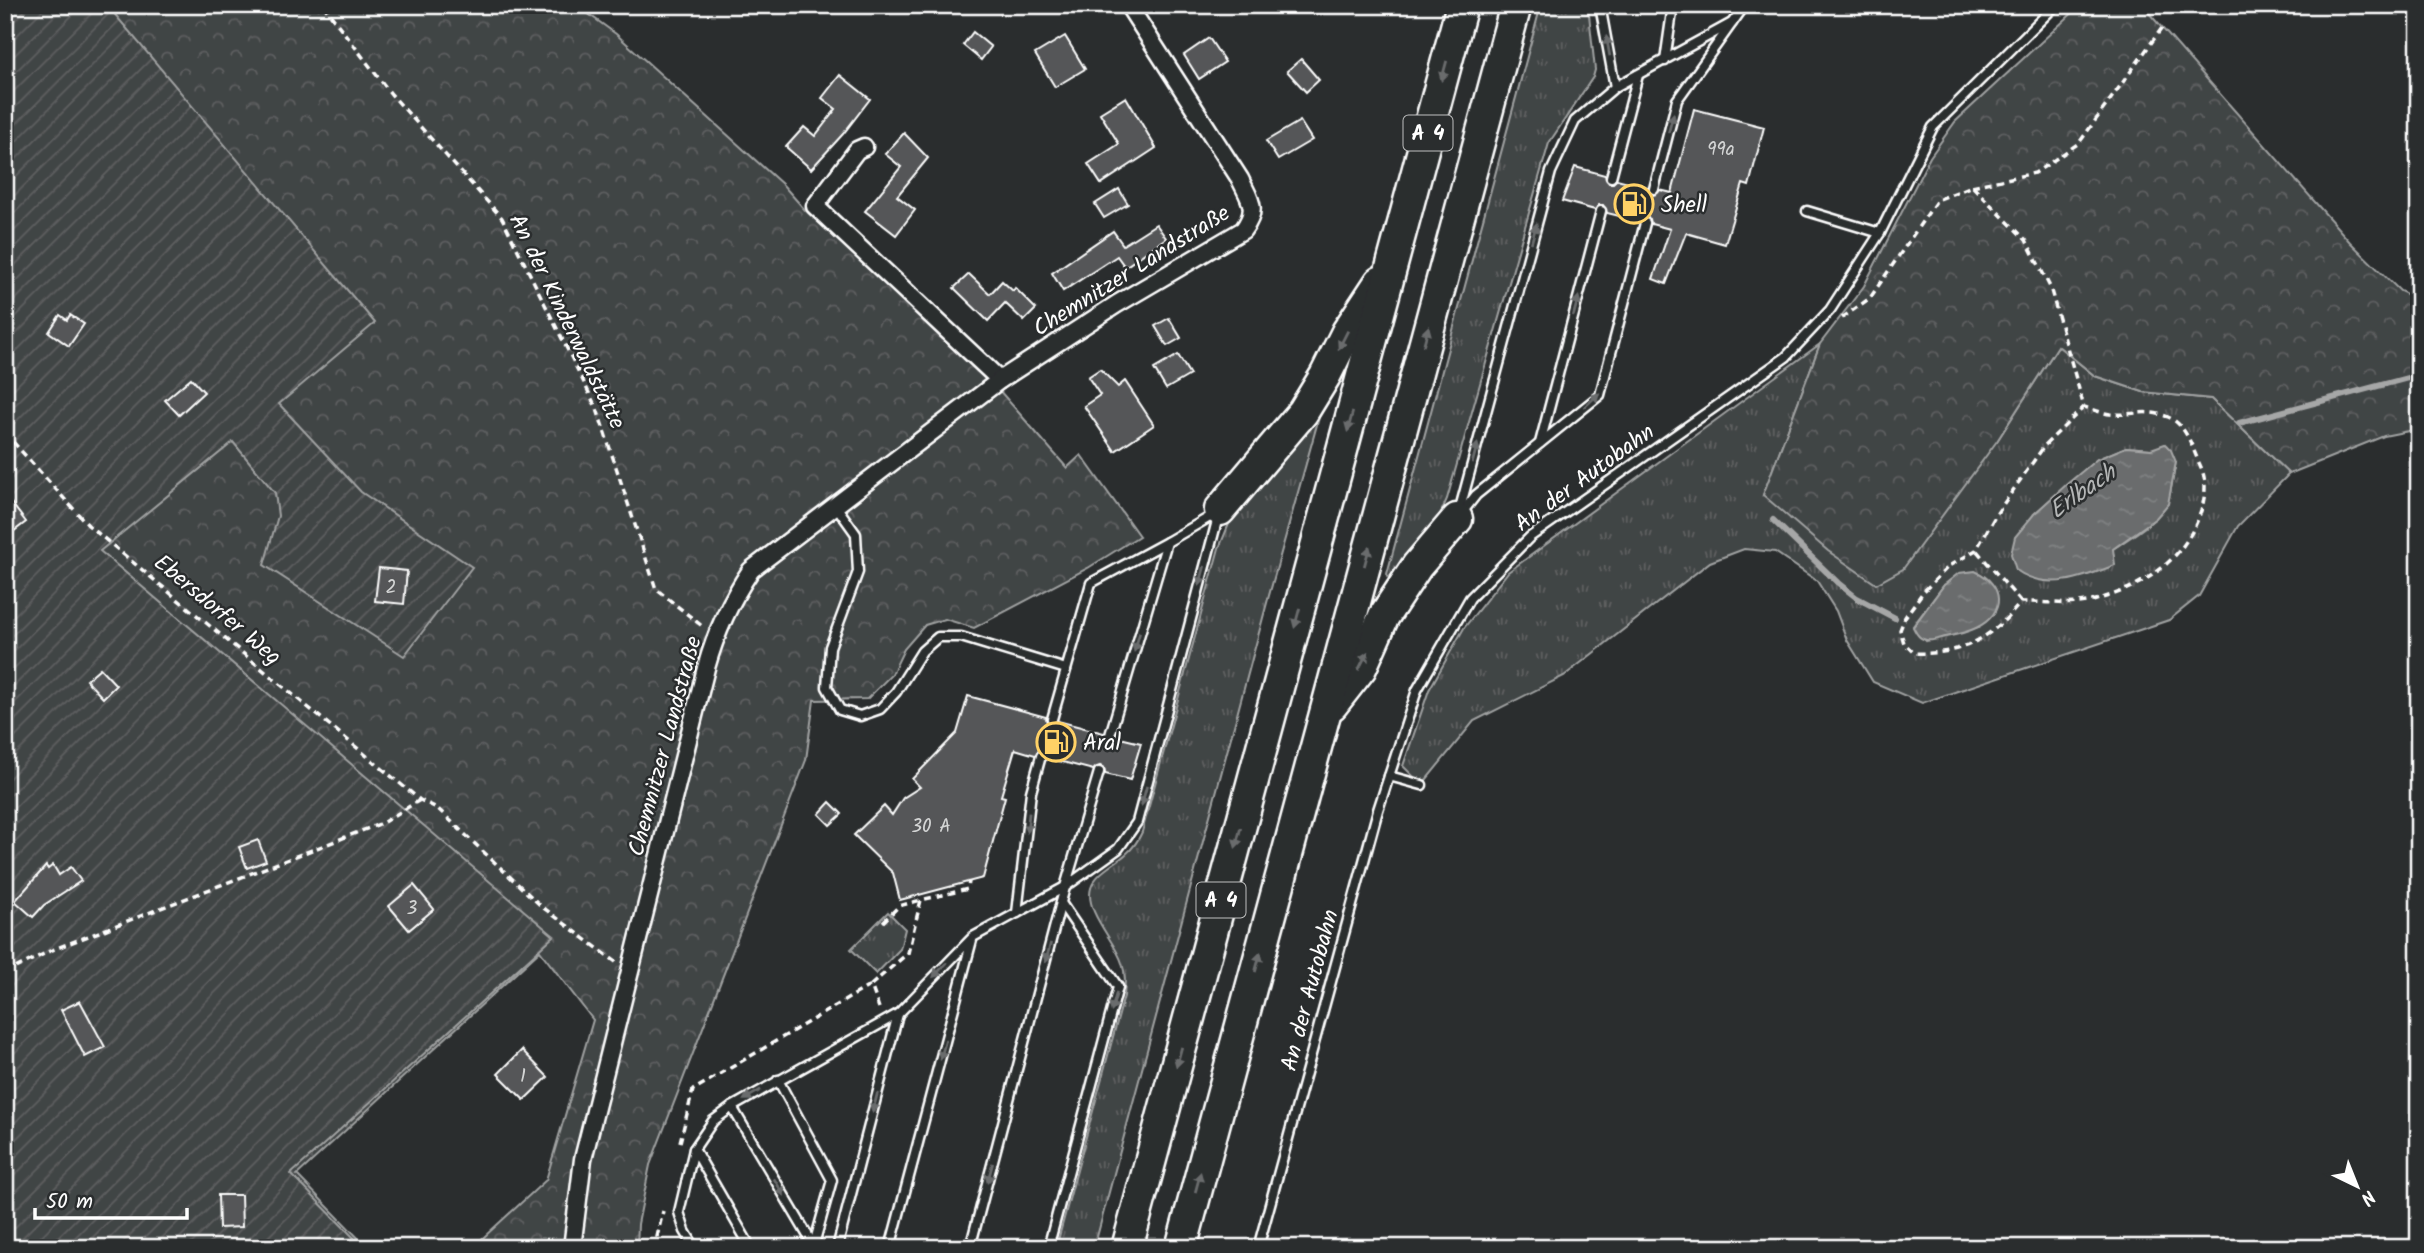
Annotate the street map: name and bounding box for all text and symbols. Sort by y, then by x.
one-way arrow [1602,35,1613,57]
one-way arrow [1438,60,1449,82]
one-way arrow [1666,111,1677,133]
road number: A 4 [1404,116,1452,150]
house number: 99a [1707,135,1735,165]
fuel station icon: Shell [1613,183,1655,225]
place label: Shell [1661,188,1708,224]
street label: Chemnitzer Landstraße [1026,196,1238,347]
street label: An der Kinderwaldstätte [498,208,634,436]
one-way arrow [1529,222,1540,244]
one-way arrow [1571,295,1582,317]
one-way arrow [1422,325,1432,346]
one-way arrow [1338,330,1349,350]
one-way arrow [1583,392,1601,408]
one-way arrow [1345,412,1355,433]
street label: An der Autobahn [1507,415,1663,542]
one-way arrow [1470,442,1480,463]
water label: Erlbach [2041,453,2127,530]
one-way arrow [1363,545,1373,566]
street label: Ebersdorfer Weg [145,546,289,675]
one-way arrow [1197,566,1207,587]
house number: 2 [385,573,397,603]
one-way arrow [1291,607,1302,629]
street label: Chemnitzer Landstraße [619,632,713,861]
one-way arrow [1132,632,1142,653]
one-way arrow [1358,651,1369,671]
fuel station icon: Aral [1035,721,1077,763]
place label: Aral [1083,726,1121,762]
one-way arrow [1138,785,1149,807]
house number: 30 A [911,812,951,842]
one-way arrow [1022,812,1033,834]
one-way arrow [1232,827,1243,849]
road number: A 4 [1196,883,1246,918]
house number: 3 [407,894,418,924]
street label: An der Autobahn [1272,906,1350,1075]
one-way arrow [1042,942,1053,964]
one-way arrow [1253,951,1264,973]
one-way arrow [932,962,949,979]
one-way arrow [1108,991,1119,1013]
one-way arrow [937,1039,948,1061]
one-way arrow [1173,1046,1184,1068]
house number: 1 [520,1062,526,1092]
one-way arrow [742,1089,762,1101]
one-way arrow [869,1093,880,1115]
north arrow [2322,1152,2392,1222]
one-way arrow [984,1162,995,1184]
one-way arrow [1194,1171,1204,1192]
scale bar [35,1176,187,1220]
one-way arrow [773,1177,785,1196]
text: N [2353,1182,2382,1212]
text: 50 m [46,1186,93,1219]

